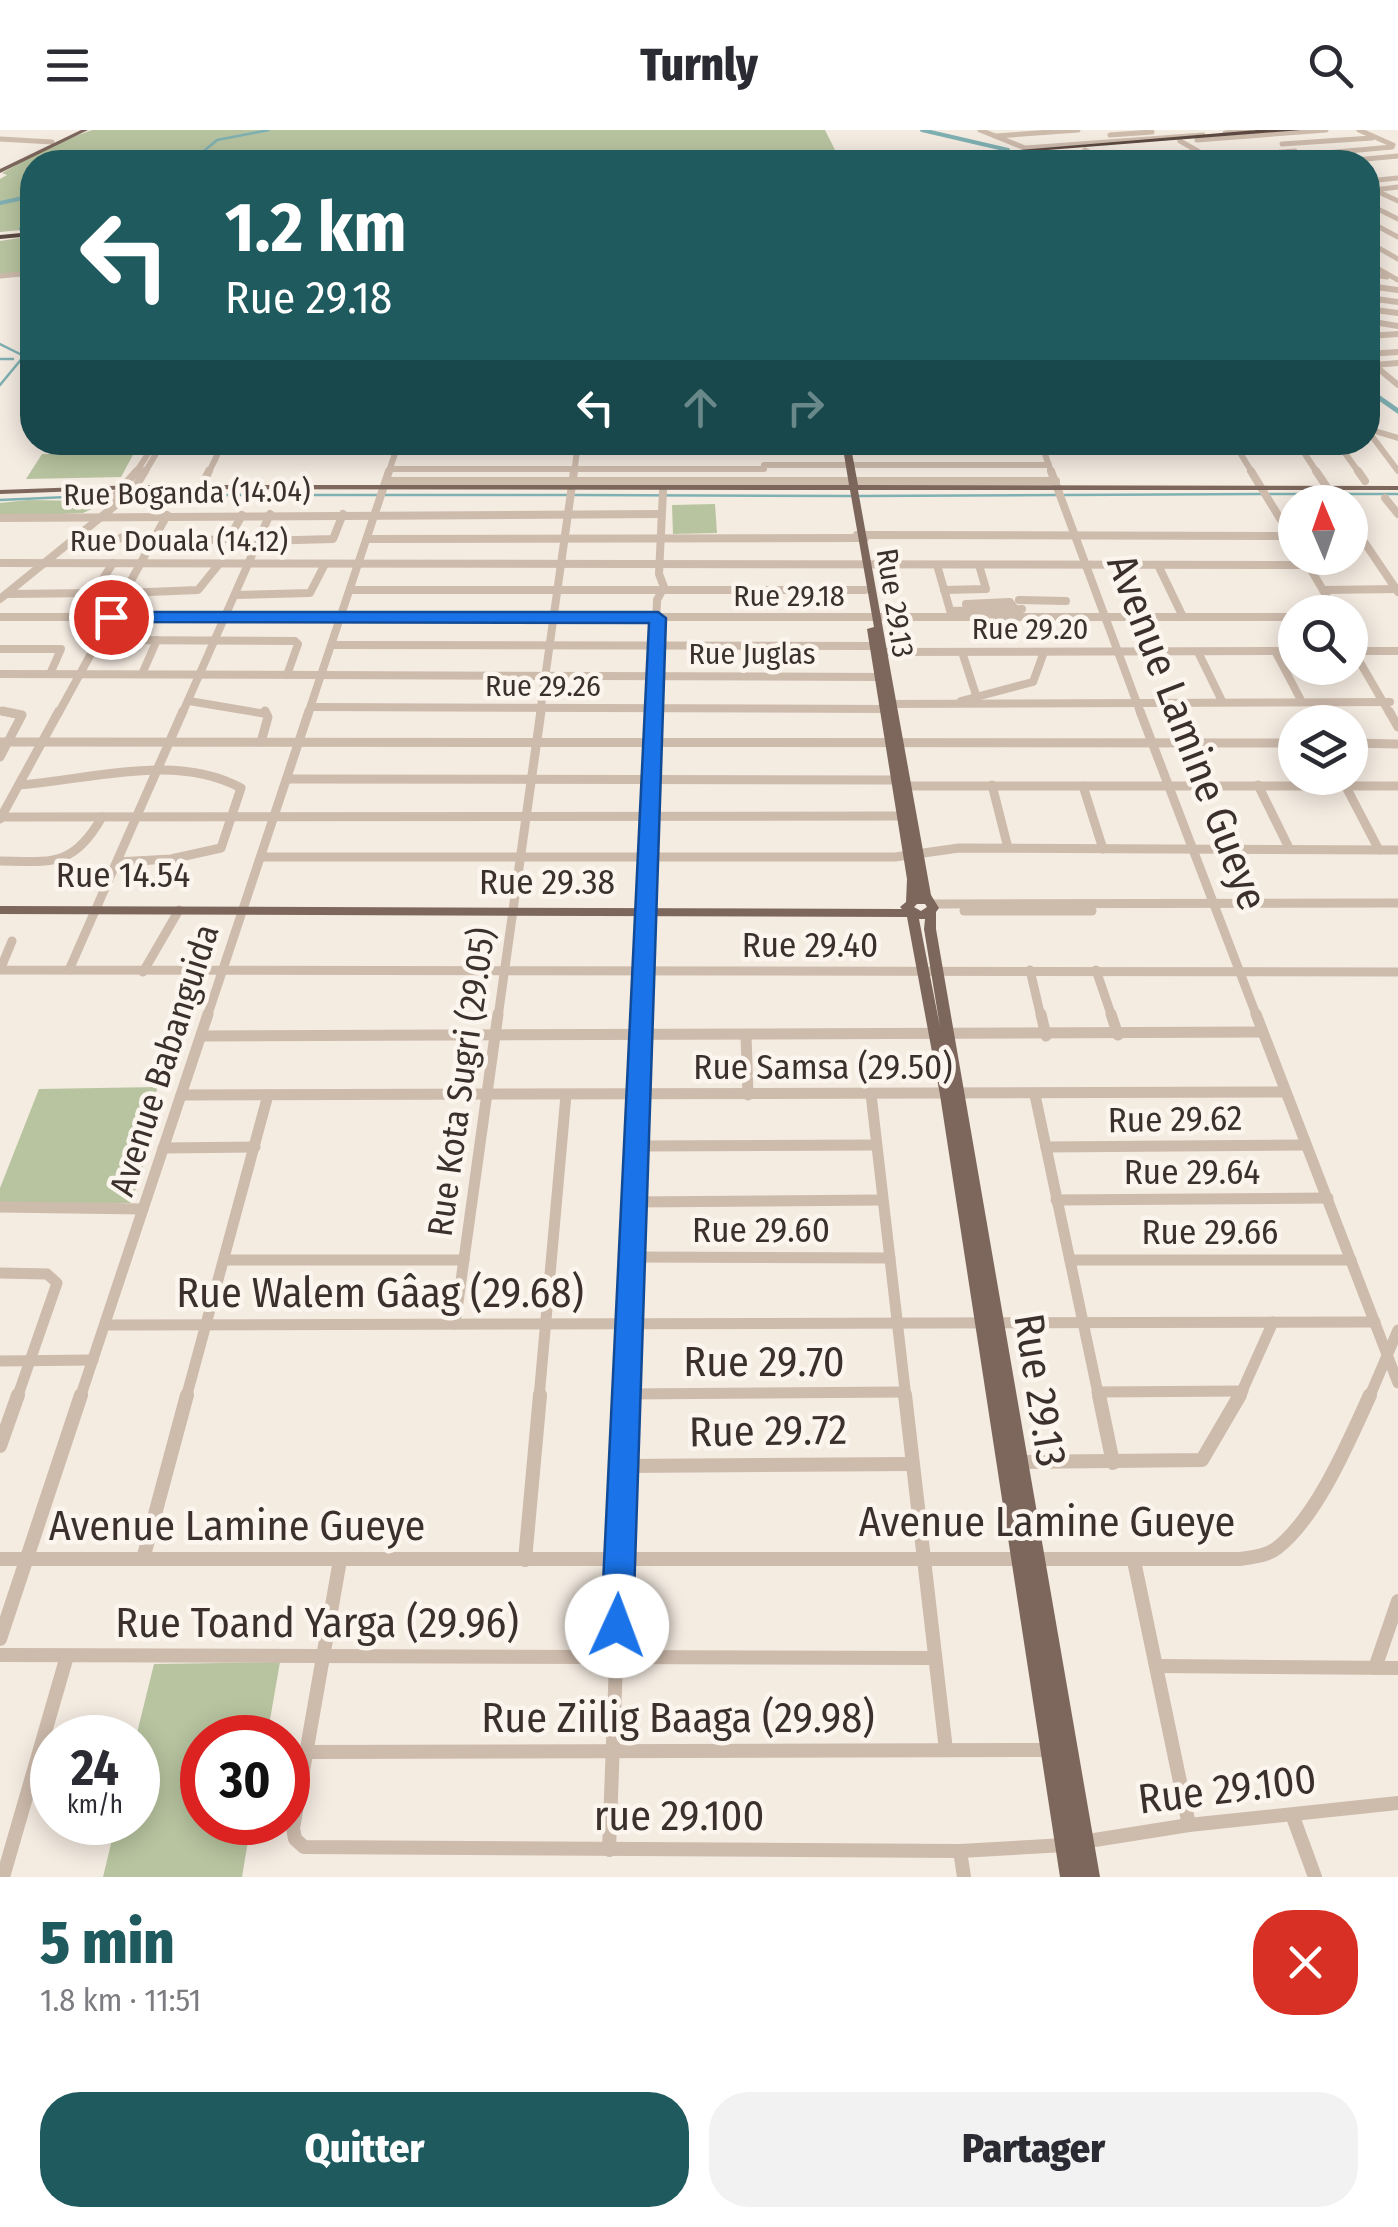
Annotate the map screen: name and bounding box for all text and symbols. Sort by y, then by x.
icon: menu [40,38,95,93]
text: Turnly [640,38,758,92]
icon: search [1303,38,1358,93]
text: 1.2 km [225,186,407,270]
icon: left [60,190,190,320]
text: Rue 29.18 [225,271,392,325]
icon: left [568,380,623,435]
icon: ahead [673,380,728,435]
icon: right [778,380,833,435]
street label: Rue Boganda (14.04) [63,473,311,513]
north arrow [1278,485,1368,575]
map controls [1278,485,1368,795]
street label: Rue Douala (14.12) [70,523,288,559]
street label: Rue 29.13 [869,546,921,660]
street label: Avenue Lamine Gueye [1096,548,1278,917]
pin [69,575,154,660]
street label: Rue 29.18 [733,578,845,614]
icon: arrive [84,590,139,645]
button: search [1278,595,1368,685]
street label: Rue 29.20 [972,611,1088,647]
street label: Rue Juglas [689,636,815,672]
street label: Rue 29.26 [485,668,601,704]
button: layers [1278,705,1368,795]
street label: Rue 14.54 [56,854,190,896]
street label: Rue 29.38 [479,861,615,903]
street label: Avenue Babanguida [100,919,228,1201]
street label: Rue 29.40 [742,924,878,966]
street label: Rue Kota Sugri (29.05) [419,925,503,1239]
street label: Rue Samsa (29.50) [693,1046,953,1088]
street label: Rue 29.62 [1107,1097,1243,1141]
street label: Rue 29.64 [1124,1151,1260,1193]
street label: Rue 29.60 [692,1209,830,1251]
street label: Rue 29.66 [1142,1211,1278,1253]
street label: Rue Walem Gâag (29.68) [176,1268,584,1318]
street label: Rue 29.13 [1003,1310,1077,1470]
street label: Rue 29.70 [683,1337,845,1387]
street label: Rue 29.72 [689,1405,847,1457]
street label: Avenue Lamine Gueye [859,1497,1235,1547]
street label: Avenue Lamine Gueye [49,1501,425,1551]
position arrow [565,1574,669,1678]
street label: Rue Toand Yarga (29.96) [115,1598,519,1648]
street label: Rue Ziilig Baaga (29.98) [481,1693,875,1743]
speed limit sign: 30 [180,1715,310,1845]
text: 24 [71,1738,119,1798]
street label: Rue 29.100 [1135,1753,1319,1825]
text: km/h [67,1790,123,1820]
street label: rue 29.100 [594,1791,764,1841]
text: 5 min [40,1907,175,1979]
button: close [1253,1910,1358,2015]
text: 1.8 km · 11:51 [40,1981,201,2019]
button: Quitter [40,2092,689,2207]
button: Partager [709,2092,1358,2207]

